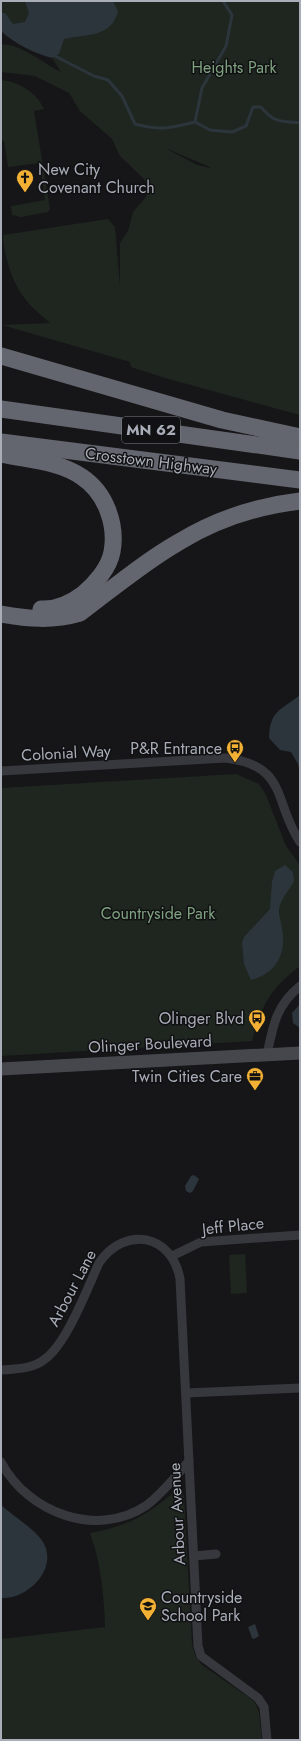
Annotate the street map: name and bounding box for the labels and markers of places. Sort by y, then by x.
place label: New City Covenant Church [38,158,155,199]
church icon: New City Covenant Church [15,168,35,193]
place label: P&R Entrance [130,737,222,760]
bus stop icon: P&R Entrance [225,738,245,763]
place label: Olinger Blvd [159,1007,244,1030]
bus stop icon: Olinger Blvd [247,1008,267,1033]
place label: Twin Cities Care [132,1065,242,1088]
office icon: Twin Cities Care [245,1066,265,1091]
place label: Countryside School Park [161,1586,242,1627]
school or university icon: Countryside School Park [138,1596,158,1621]

